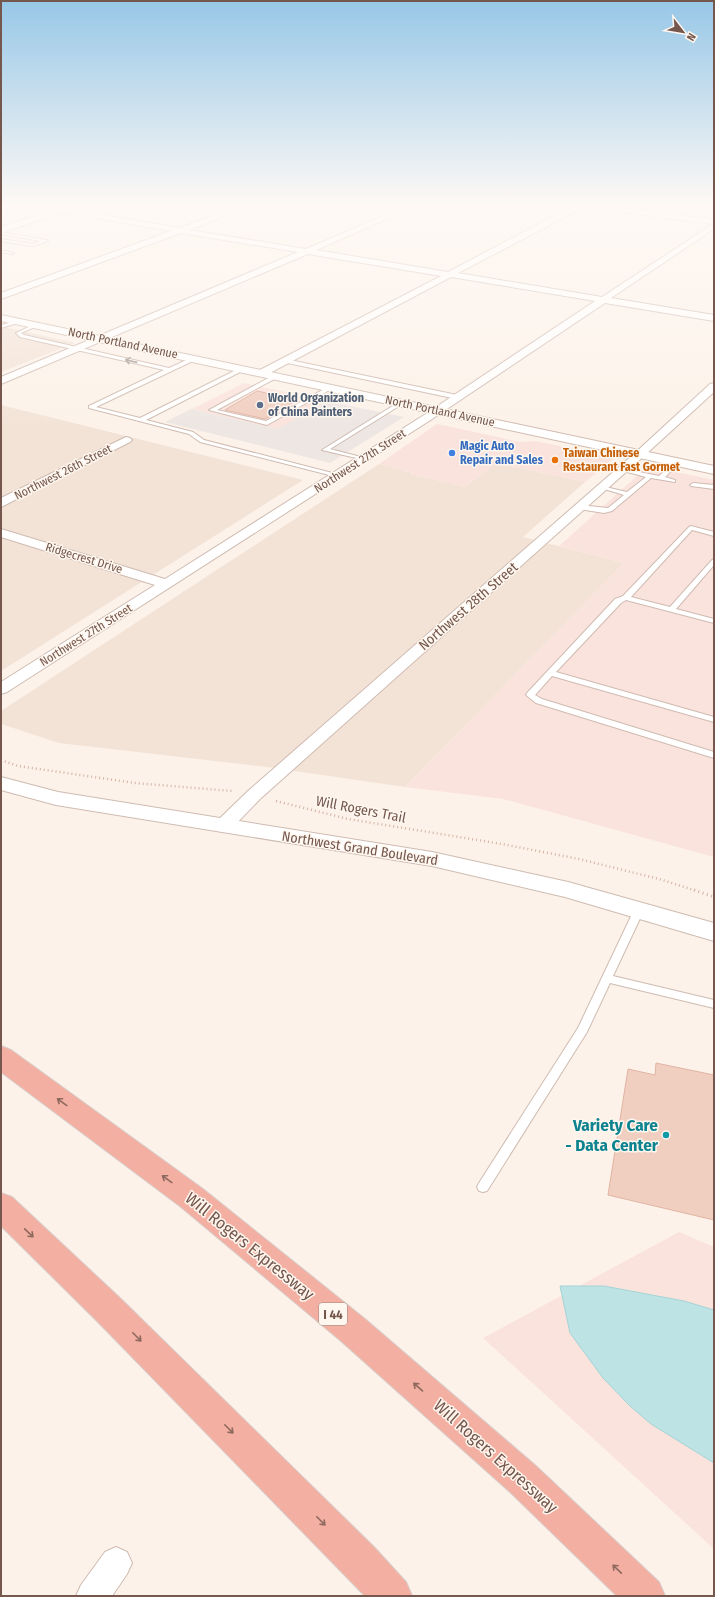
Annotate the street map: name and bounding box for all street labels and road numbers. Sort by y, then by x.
street label: North Portland Avenue [67,325,179,361]
street label: North Portland Avenue [384,393,496,429]
street label: Northwest 27th Street [312,426,408,496]
street label: Northwest 26th Street [12,441,114,503]
street label: Ridgecrest Drive [44,540,124,576]
street label: Northwest 28th Street [415,559,522,654]
street label: Northwest 27th Street [37,601,135,669]
street label: Will Rogers Trail [314,792,408,827]
street label: Northwest Grand Boulevard [281,828,439,869]
street label: Will Rogers Expressway [181,1188,319,1305]
road number: I 44 [319,1303,347,1325]
street label: Will Rogers Expressway [429,1395,562,1518]

